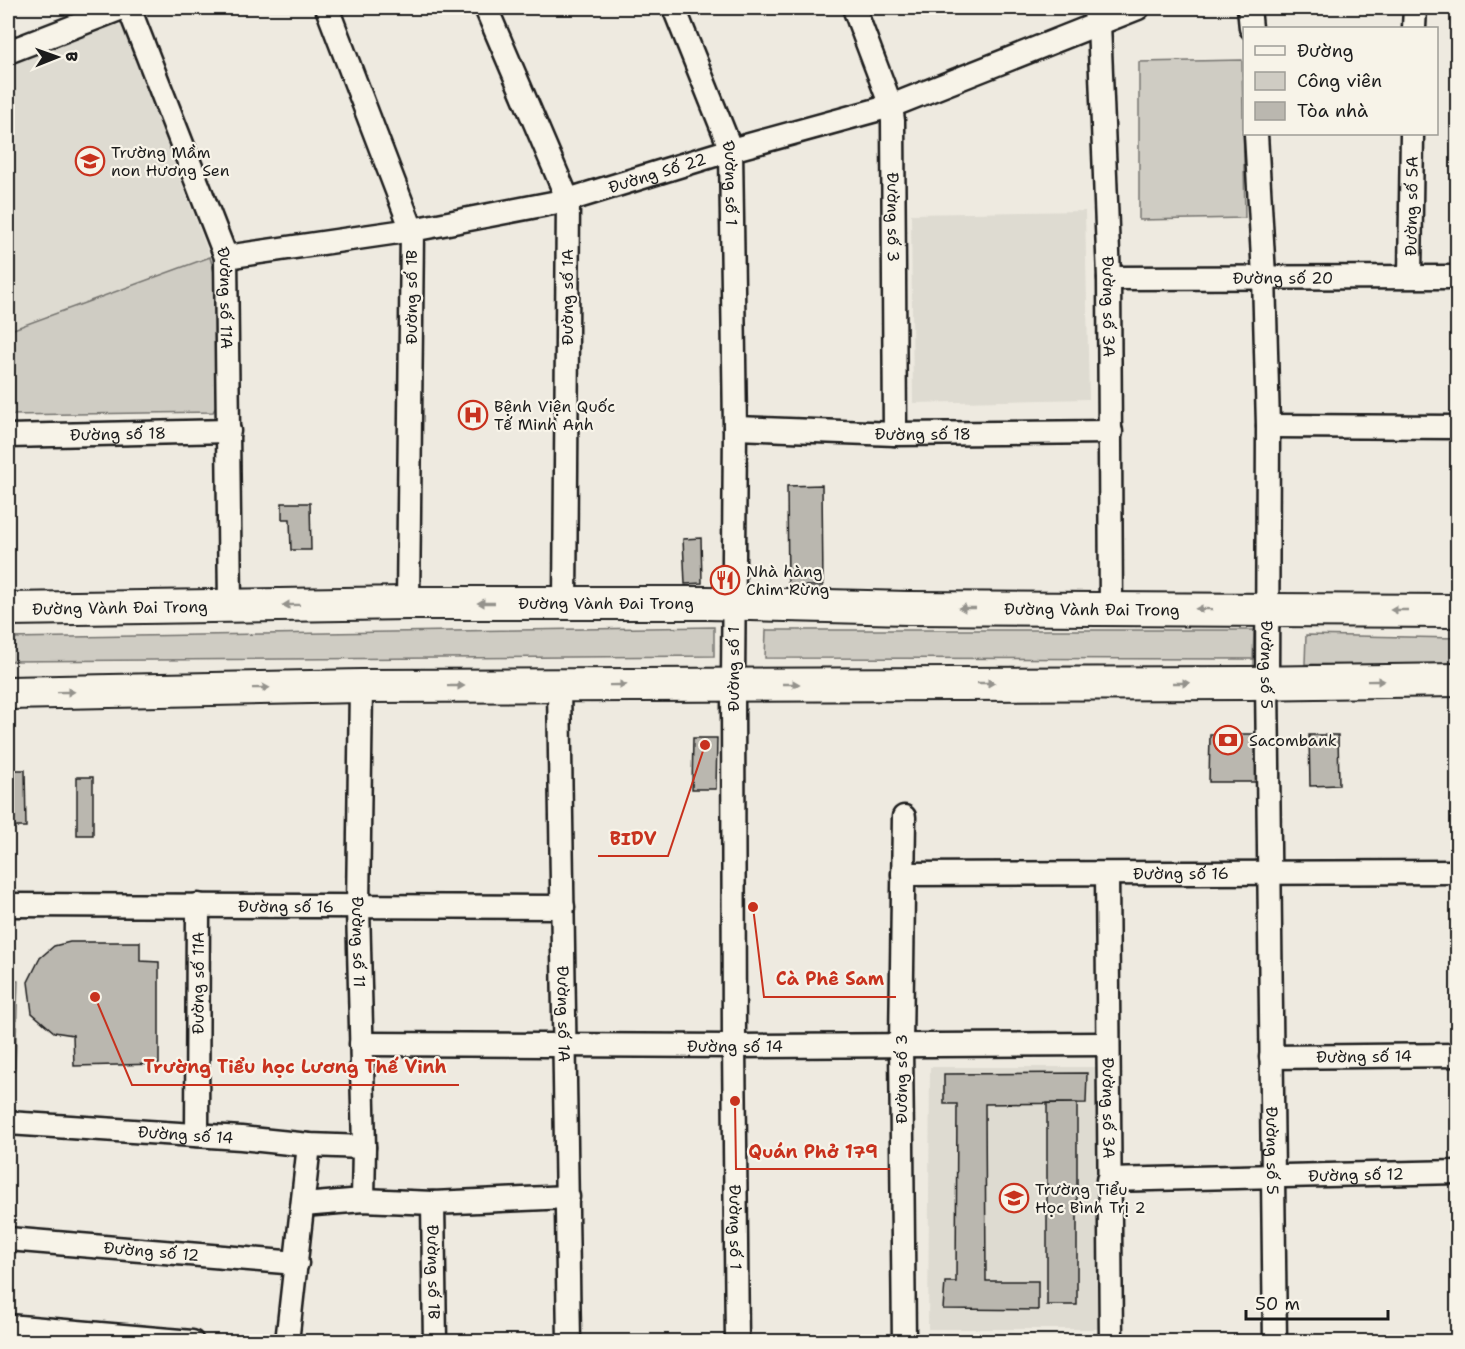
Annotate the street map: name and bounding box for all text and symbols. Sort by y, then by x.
north arrow [27,27,87,87]
legend [1243,27,1438,135]
text: Đường [1297,39,1354,63]
text: B [61,52,82,62]
text: Công viên [1297,69,1382,93]
text: Tòa nhà [1297,99,1368,123]
street label: Đường số 1 [717,137,742,226]
place label: Trường Mầm non Hương Sen [111,142,230,181]
school or university icon: Trường Mầm non Hương Sen [74,145,106,177]
street label: Đường Số 22 [606,148,709,198]
street label: Đường số 5A [1400,156,1423,256]
street label: Đường số 3 [882,172,904,262]
street label: Đường số 11A [212,244,237,349]
street label: Đường số 1A [557,249,578,345]
street label: Đường số 1B [401,250,422,344]
street label: Đường số 3A [1097,256,1119,357]
street label: Đường số 20 [1233,267,1333,289]
place label: Bệnh Viện Quốc Tế Minh Anh [494,396,615,435]
hospital icon: Bệnh Viện Quốc Tế Minh Anh [457,399,489,431]
street label: Đường số 18 [70,422,166,446]
street label: Đường số 18 [874,423,971,445]
place label: Nhà hàng Chim Rừng [746,561,830,600]
restaurant icon: Nhà hàng Chim Rừng [709,564,741,596]
street label: Đường Vành Đai Trong [518,593,694,614]
street label: Đường Vành Đai Trong [32,596,208,620]
one-way arrow [476,598,495,608]
street label: Đường Vành Đai Trong [1004,599,1180,620]
one-way arrow [281,600,300,610]
one-way arrow [958,603,977,613]
one-way arrow [1195,605,1214,614]
one-way arrow [1390,605,1409,615]
street label: Đường số 5 [1256,620,1277,709]
street label: Đường số 1 [723,626,744,712]
one-way arrow [1367,676,1386,686]
one-way arrow [977,678,996,688]
one-way arrow [1172,678,1191,688]
one-way arrow [782,679,801,689]
one-way arrow [446,681,465,691]
one-way arrow [608,681,627,690]
one-way arrow [251,683,270,693]
one-way arrow [56,687,75,697]
bank icon: Sacombank [1212,724,1244,756]
place label: Sacombank [1249,730,1337,751]
callout: BIDV [598,820,668,856]
text: BIDV [610,827,657,851]
street label: Đường số 16 [1133,863,1229,884]
street label: Đường số 16 [238,896,334,917]
street label: Đường số 11 [347,896,370,988]
street label: Đường số 11A [187,932,209,1034]
callout: Cà Phê Sam [764,961,896,997]
street label: Đường số 1A [552,966,575,1062]
text: Cà Phê Sam [776,967,885,991]
street label: Đường số 3 [891,1034,912,1124]
street label: Đường số 14 [687,1036,783,1057]
street label: Đường số 14 [1316,1045,1412,1068]
callout: Trường Tiểu học Lương Thế Vinh [132,1049,459,1085]
text: Trường Tiểu học Lương Thế Vinh [143,1055,447,1079]
street label: Đường số 3A [1098,1057,1119,1159]
street label: Đường số 5 [1261,1106,1283,1195]
street label: Đường số 14 [137,1121,234,1148]
callout: Quán Phở 179 [736,1133,890,1169]
text: Quán Phở 179 [748,1140,878,1164]
street label: Đường số 12 [1308,1163,1404,1186]
place label: Trường Tiểu Học Bình Trị 2 [1035,1179,1146,1218]
school or university icon: Trường Tiểu Học Bình Trị 2 [998,1182,1030,1214]
street label: Đường số 1 [724,1184,746,1270]
street label: Đường số 1B [422,1225,445,1319]
street label: Đường số 12 [103,1237,200,1266]
scale bar [1246,1283,1388,1321]
text: 50 m [1255,1292,1300,1316]

